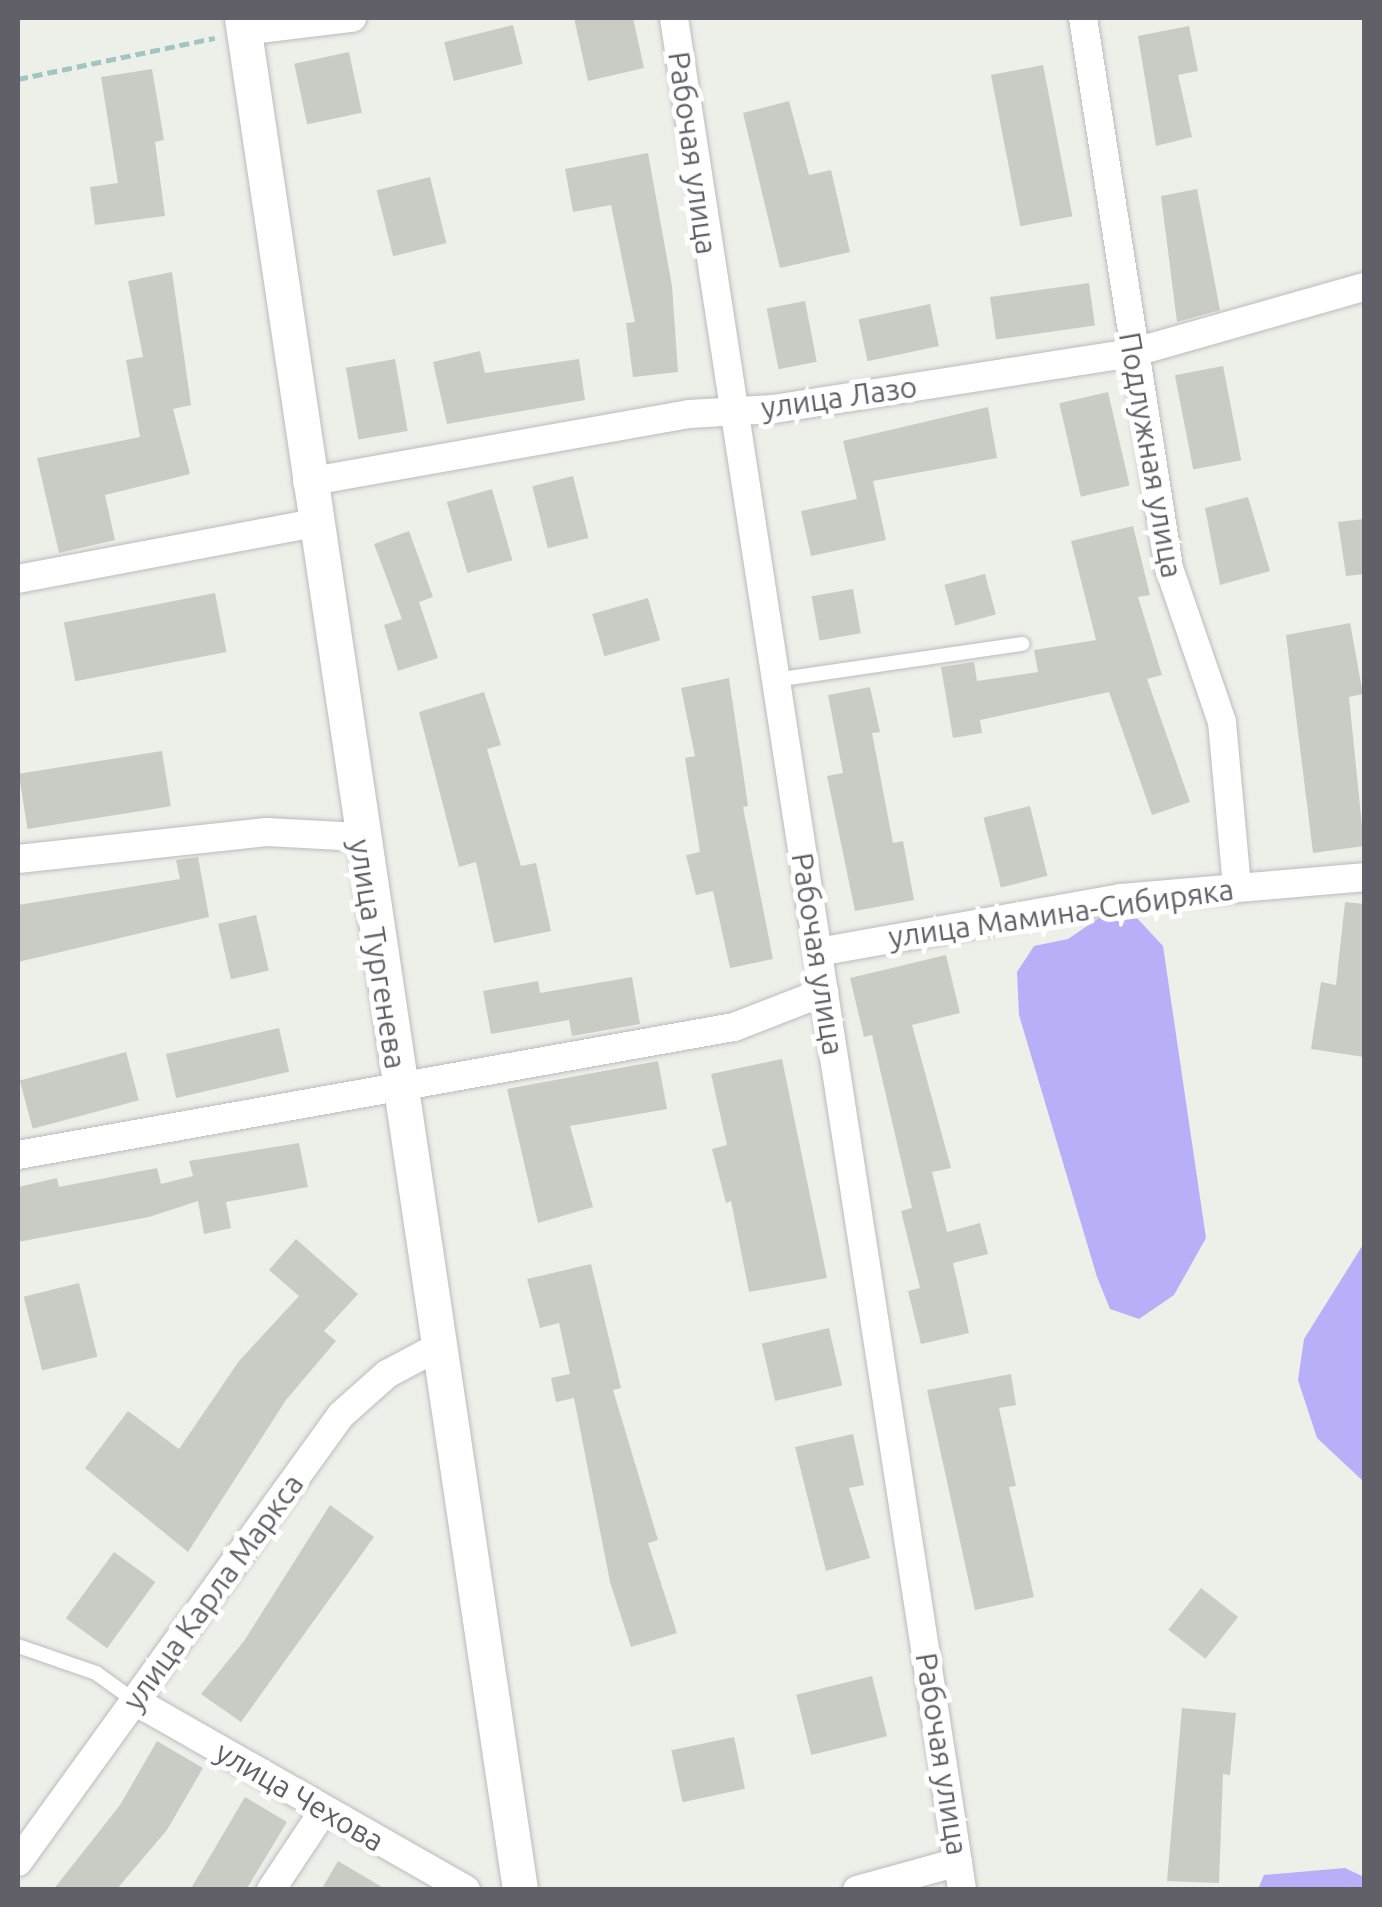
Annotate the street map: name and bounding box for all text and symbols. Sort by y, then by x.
street label: Рабочая улица [661,49,725,257]
street label: Подлужная улица [1112,329,1190,581]
street label: улица Лазо [759,368,919,426]
street label: улица Тургенева [342,837,414,1071]
street label: Рабочая улица [784,850,852,1058]
street label: улица Мамина-Сибиряка [886,871,1236,955]
street label: улица Карла Маркса [115,1467,311,1717]
street label: Рабочая улица [908,1650,976,1858]
street label: улица Чехова [209,1733,391,1859]

